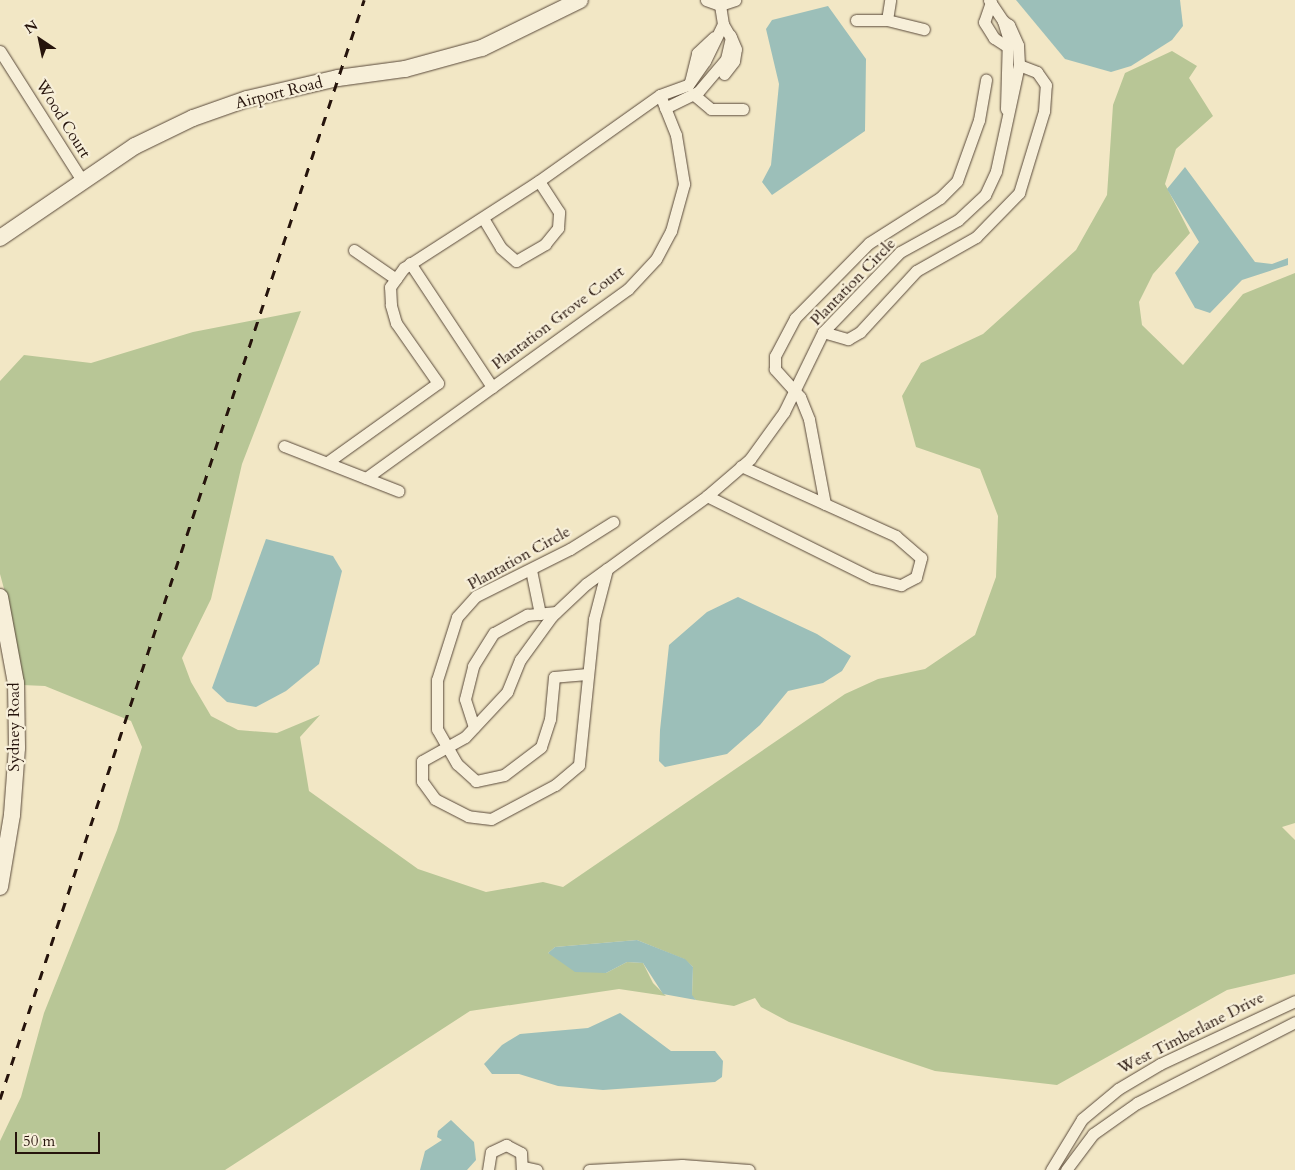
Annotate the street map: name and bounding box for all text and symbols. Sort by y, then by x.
north arrow [15,15,65,65]
text: N [21,16,42,38]
street label: Airport Road [233,73,325,113]
street label: Wood Court [31,76,95,162]
street label: Plantation Circle [806,234,900,330]
street label: Plantation Grove Court [488,262,628,374]
street label: Plantation Circle [464,522,574,594]
street label: Sydney Road [4,682,24,772]
street label: West Timberlane Drive [1115,988,1267,1078]
scale bar [18,1122,102,1154]
text: 50 m [23,1131,55,1151]

